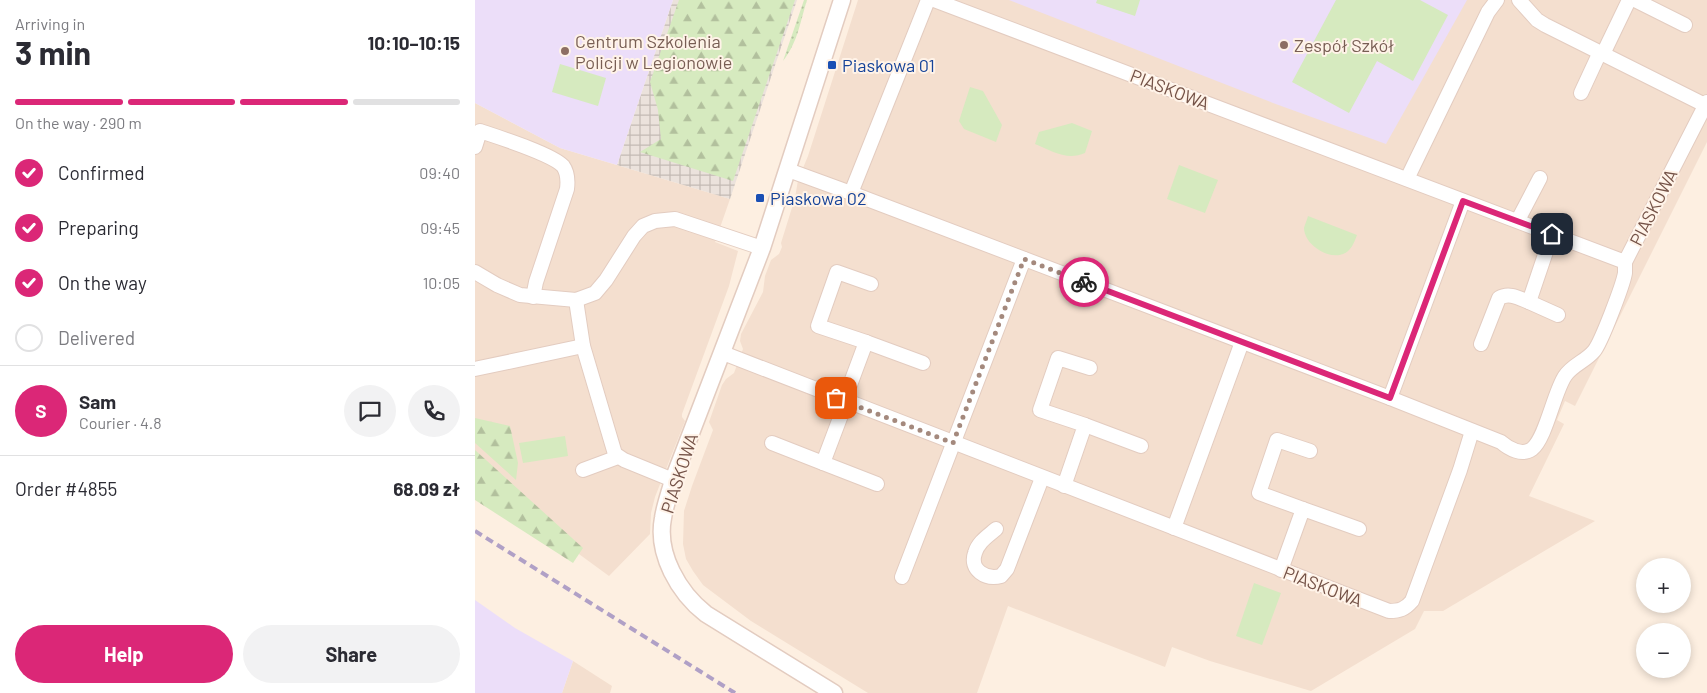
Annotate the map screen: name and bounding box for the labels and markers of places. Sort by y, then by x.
place label: Centrum Szkolenia Policji w Legionowie [575,30,732,73]
place label: Zespół Szkół [1294,34,1394,56]
marker: Zespół Szkół [1278,39,1290,51]
marker: Centrum Szkolenia Policji w Legionowie [559,45,571,57]
place label: Piaskowa 01 [842,54,935,76]
marker: Piaskowa 01 [826,59,838,71]
place label: Piaskowa 02 [770,187,867,209]
marker: Piaskowa 02 [754,192,766,204]
pin [1531,213,1573,255]
pin [815,377,857,419]

